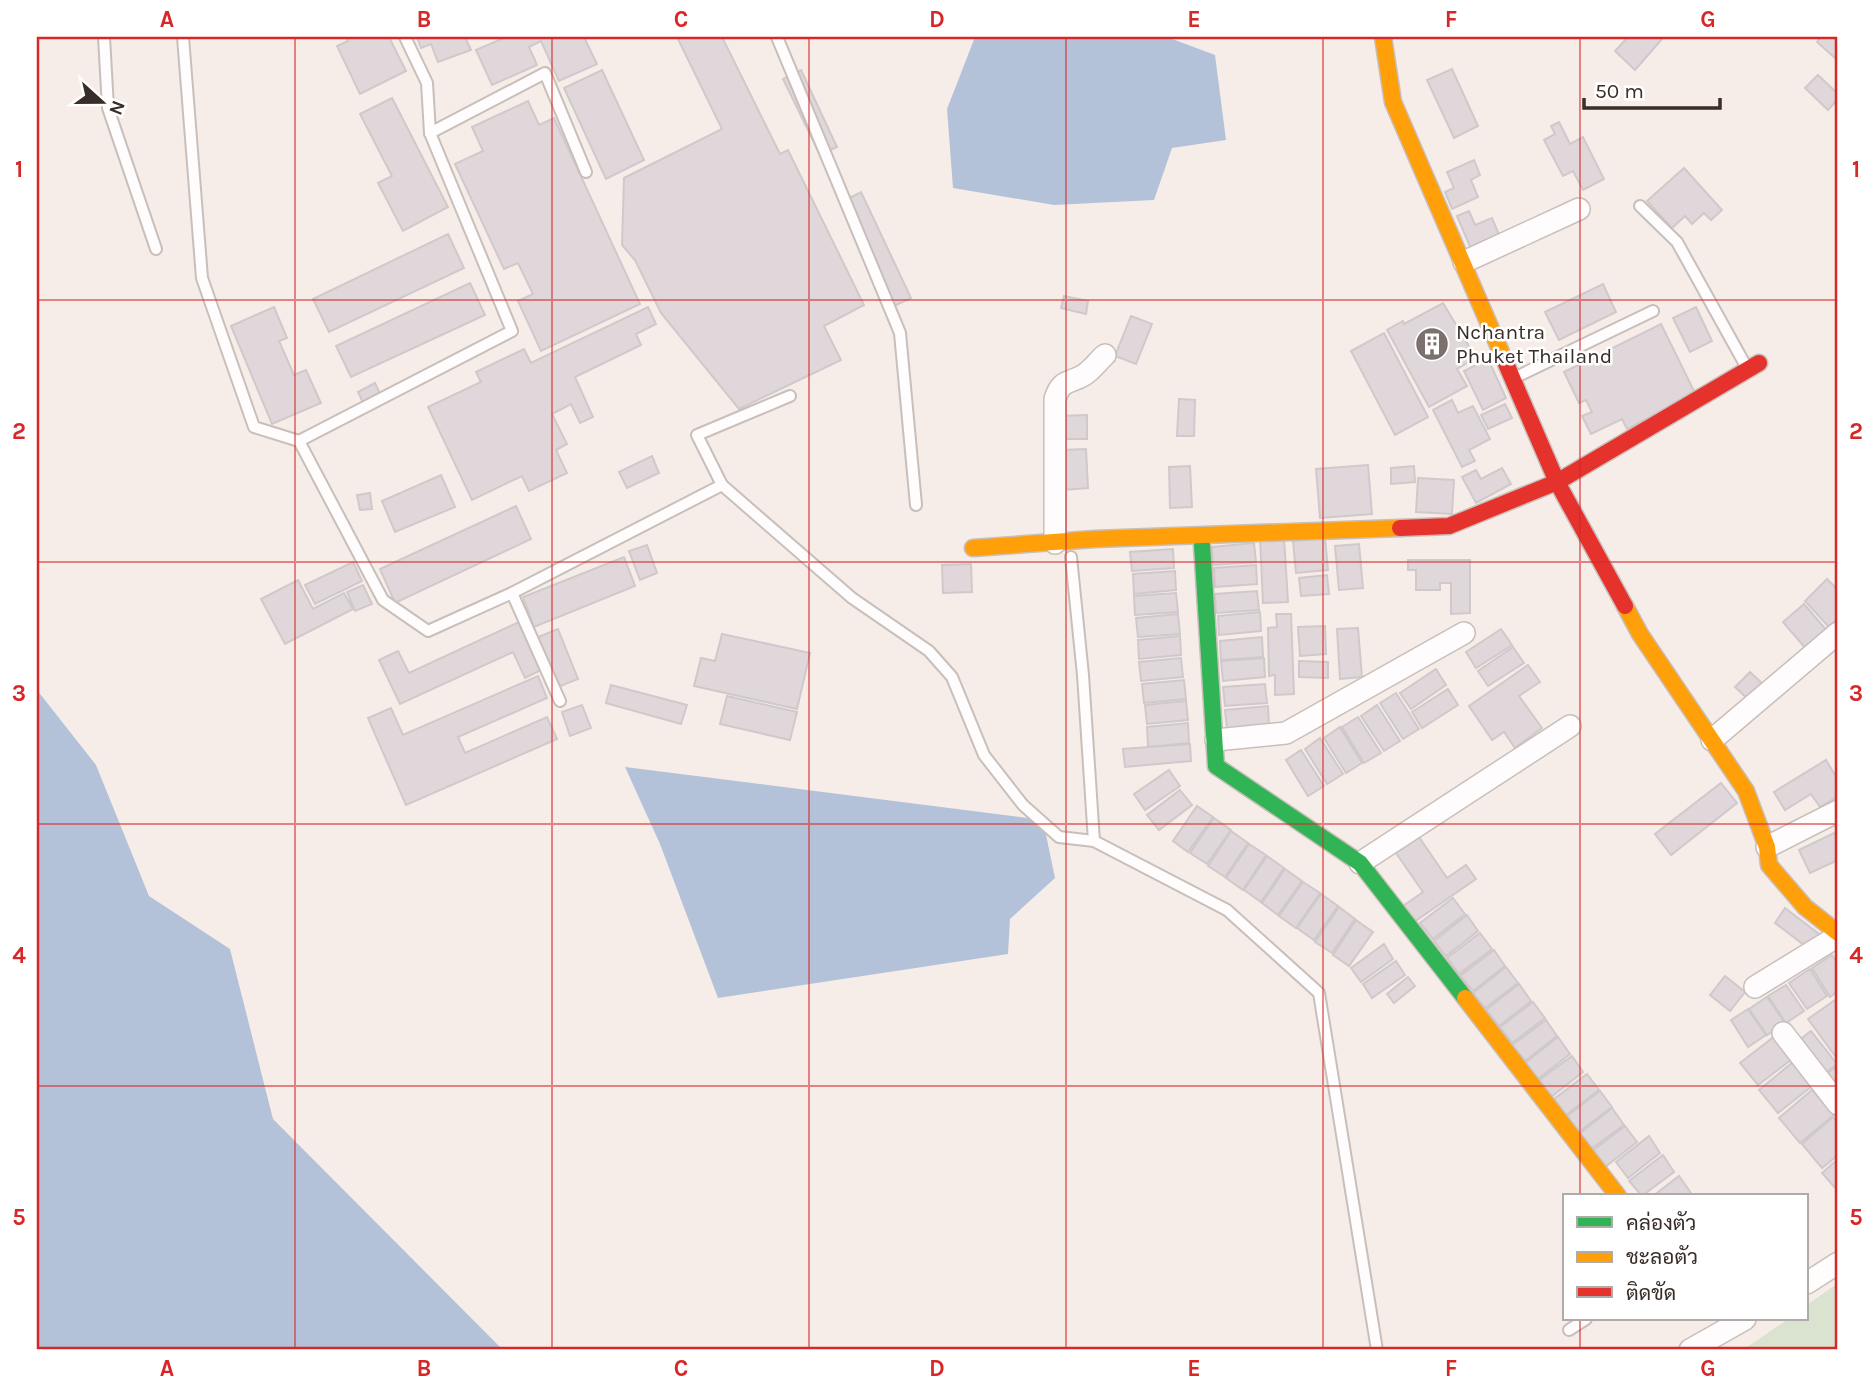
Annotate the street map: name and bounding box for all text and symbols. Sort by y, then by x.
text: A [160,6,174,33]
text: B [417,6,431,33]
text: C [674,6,688,33]
text: D [929,6,945,33]
text: E [1187,6,1201,33]
text: F [1445,6,1457,33]
text: G [1700,6,1716,33]
north arrow [66,66,136,136]
scale bar [1584,66,1721,110]
text: 50 m [1595,79,1644,103]
text: N [104,97,130,118]
text: 1 [15,156,23,183]
text: 1 [1852,156,1860,183]
place label: Nchantra Phuket Thailand [1456,320,1612,368]
building icon: Nchantra Phuket Thailand [1413,325,1451,363]
text: 2 [12,418,26,445]
text: 2 [1849,418,1863,445]
text: 3 [12,680,26,707]
text: 3 [1849,680,1863,707]
text: 4 [12,942,26,969]
text: 4 [1849,942,1863,969]
legend [1563,1194,1808,1320]
text: 5 [12,1204,26,1231]
text: 5 [1849,1204,1863,1231]
text: คล่องตัว [1626,1211,1696,1235]
text: ชะลอตัว [1626,1245,1698,1269]
text: ติดขัด [1626,1281,1676,1305]
text: A [160,1355,174,1382]
text: B [417,1355,431,1382]
text: C [674,1355,688,1382]
text: D [929,1355,945,1382]
text: E [1187,1355,1201,1382]
text: F [1445,1355,1457,1382]
text: G [1700,1355,1716,1382]

